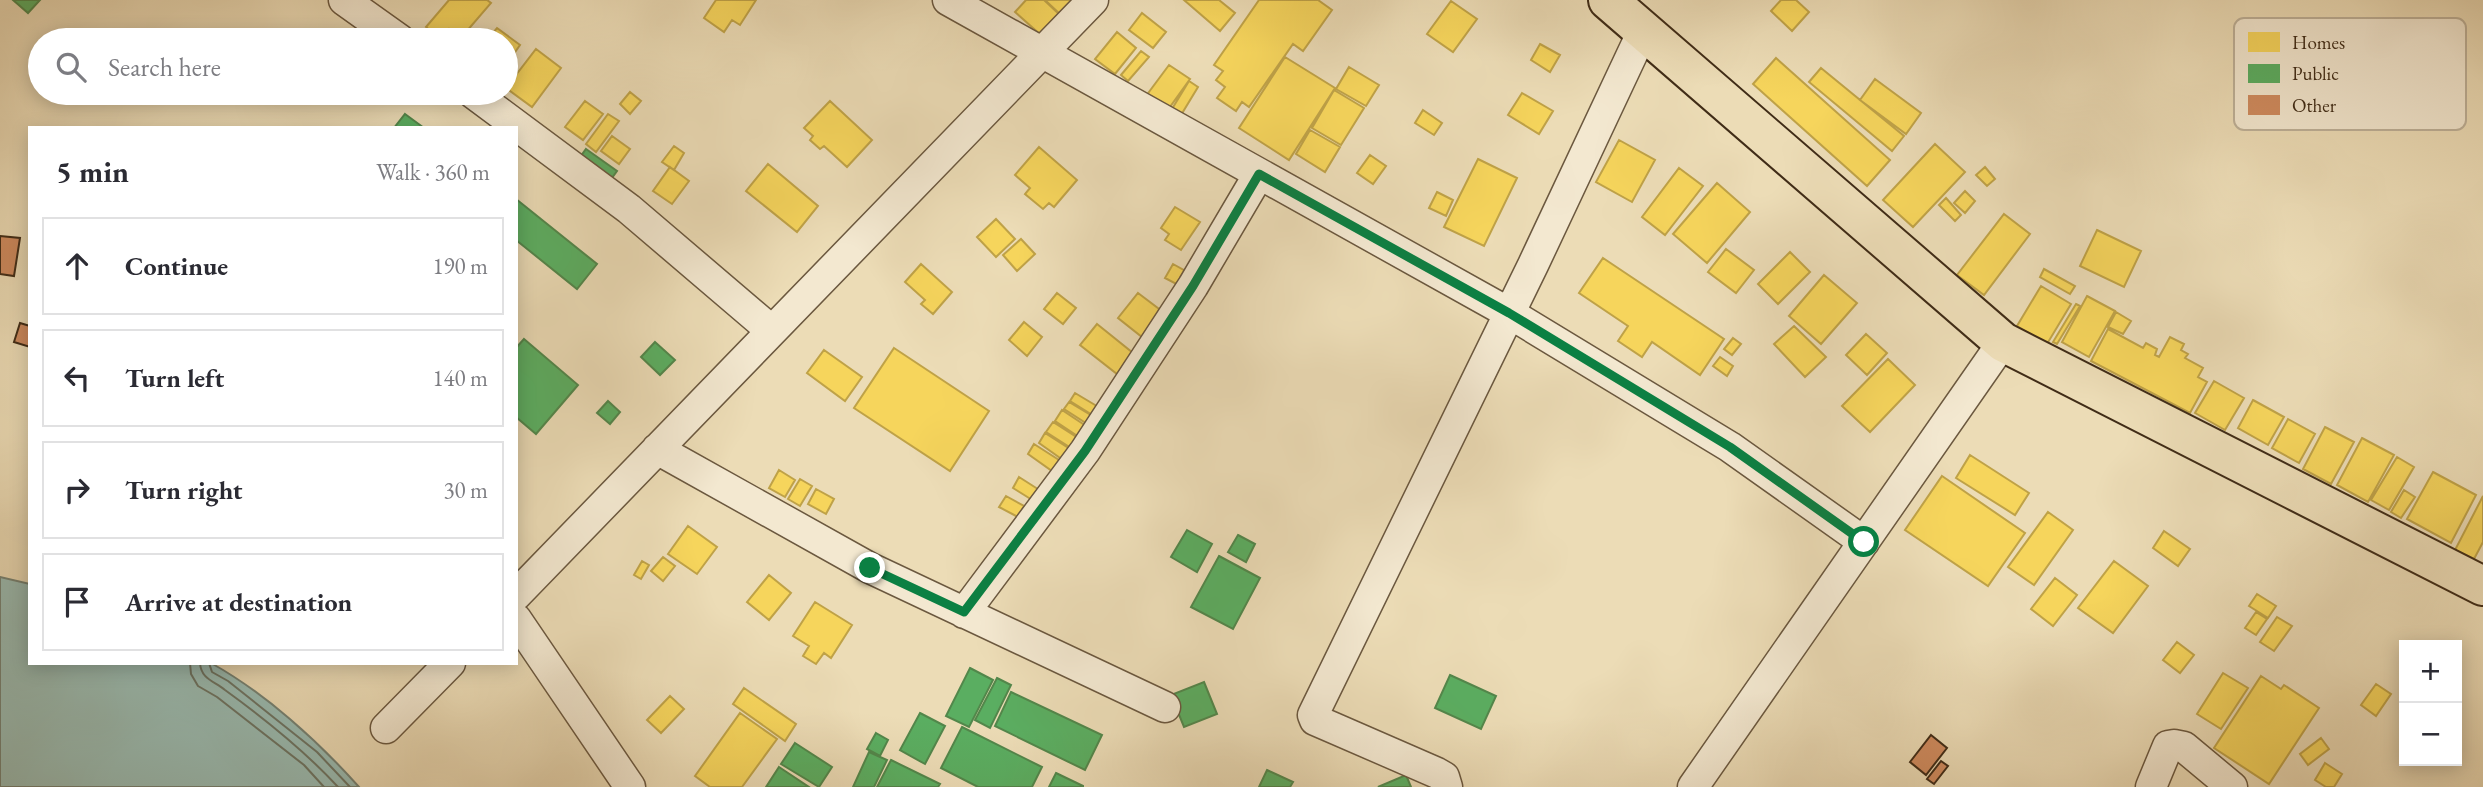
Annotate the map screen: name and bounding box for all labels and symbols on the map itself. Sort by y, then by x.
legend [2234,18,2466,130]
text: Homes [2292,30,2345,55]
text: Public [2292,61,2339,86]
text: Other [2292,93,2337,118]
route start [1848,526,1879,557]
route end [854,552,885,583]

